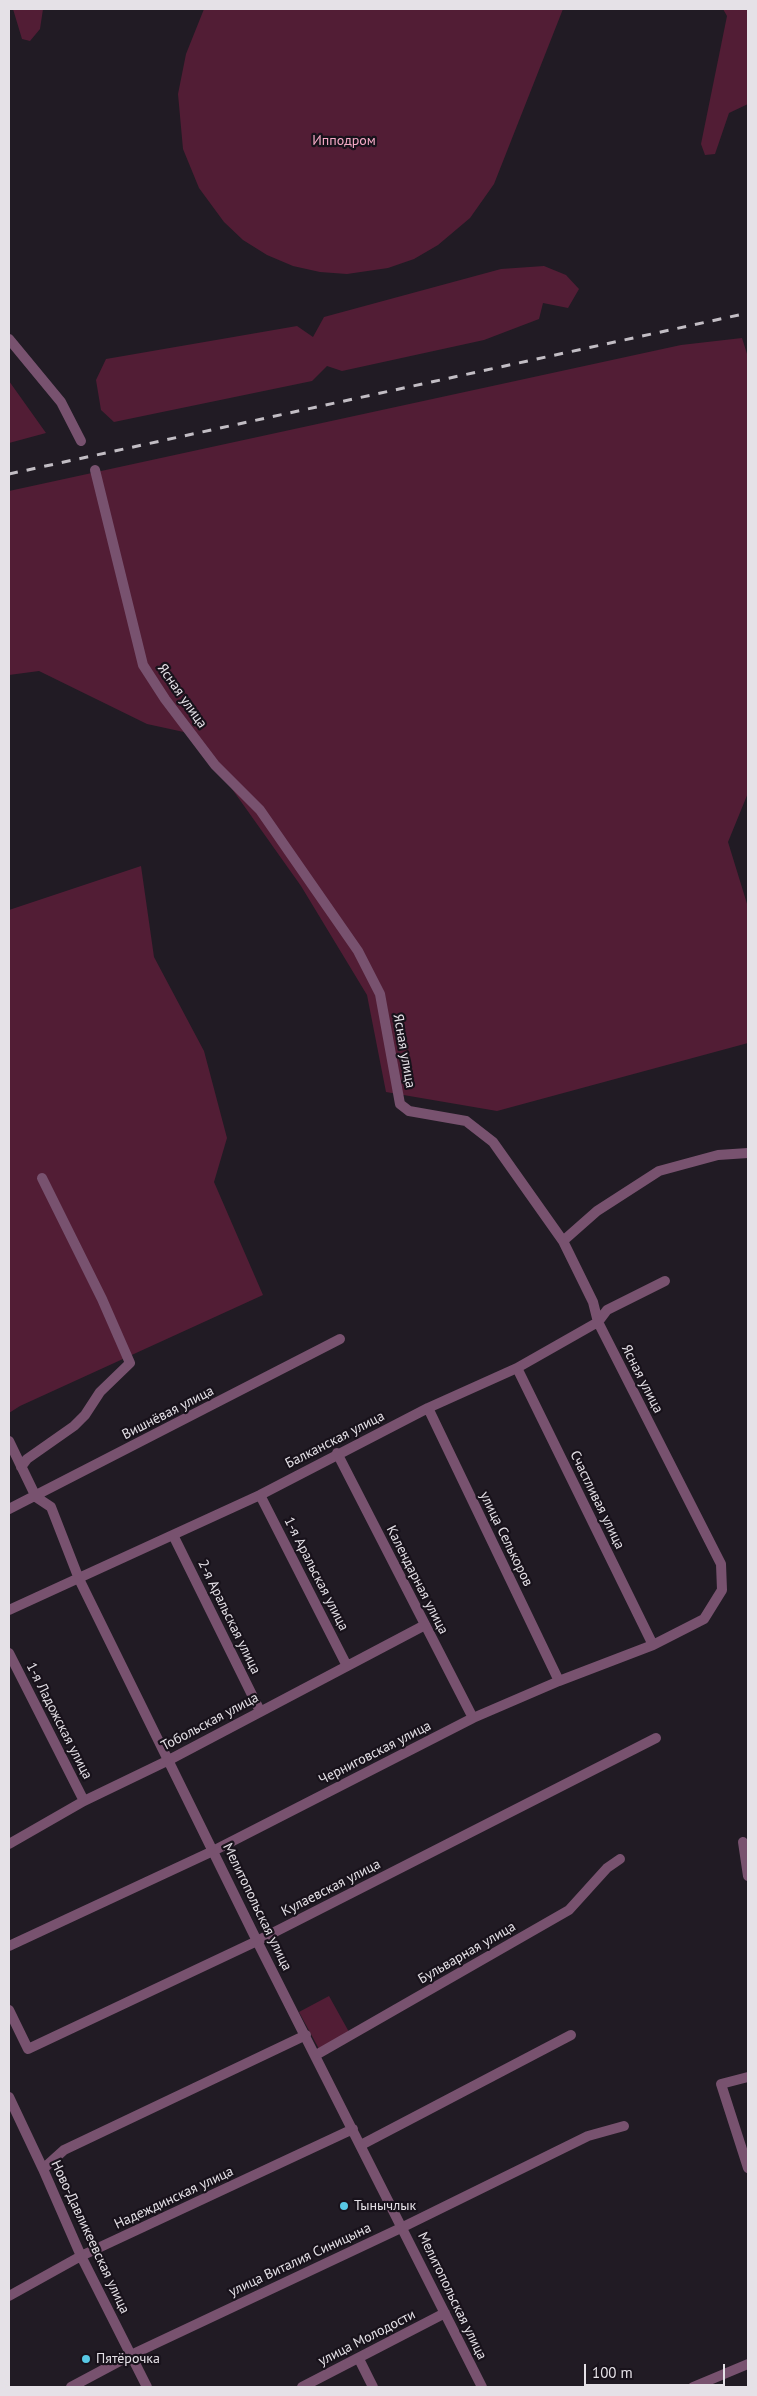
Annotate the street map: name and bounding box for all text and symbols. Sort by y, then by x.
park label: Ипподром [312,133,376,149]
street label: Ясная улица [154,661,210,731]
street label: Ясная улица [389,1013,419,1089]
street label: Ясная улица [618,1342,666,1416]
street label: Вишнёвая улица [119,1383,217,1443]
street label: Балканская улица [283,1408,387,1472]
street label: Счастливая улица [566,1448,628,1552]
street label: улица Селькоров [476,1489,536,1589]
street label: 1-я Аральская улица [280,1514,352,1634]
street label: Календарная улица [382,1523,452,1637]
street label: 2-я Аральская улица [194,1557,264,1677]
street label: 1-я Ладожская улица [22,1660,96,1782]
street label: Тобольская улица [158,1689,262,1755]
street label: Черниговская улица [316,1717,434,1789]
street label: Мелитопольская улица [219,1841,295,1973]
street label: Кулаевская улица [279,1856,383,1920]
street label: Бульварная улица [415,1918,519,1988]
street label: Ново-Давликеевская улица [47,2158,133,2316]
street label: Надеждинская улица [112,2163,236,2233]
place label: Тынычлык [354,2198,416,2214]
marker: Тынычлык [338,2200,350,2212]
street label: улица Виталия Синицына [226,2220,374,2300]
street label: Мелитопольская улица [414,2230,490,2362]
street label: улица Молодости [316,2306,418,2370]
place label: Пятёрочка [96,2351,160,2367]
marker: Пятёрочка [80,2353,92,2365]
scale bar [587,2354,728,2386]
text: 100 m [592,2363,633,2382]

